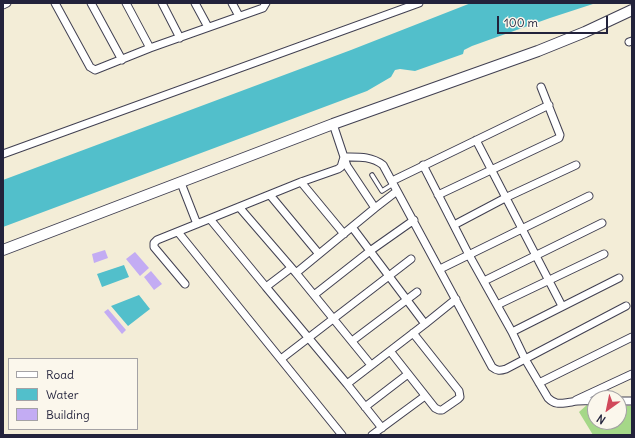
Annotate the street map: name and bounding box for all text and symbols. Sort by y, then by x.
scale bar [499,8,610,34]
text: 100 m [504,15,538,30]
legend [8,358,138,430]
text: Road [46,367,74,382]
text: Water [46,387,79,402]
north arrow [587,390,627,430]
text: Building [46,407,90,422]
text: N [594,411,608,427]

